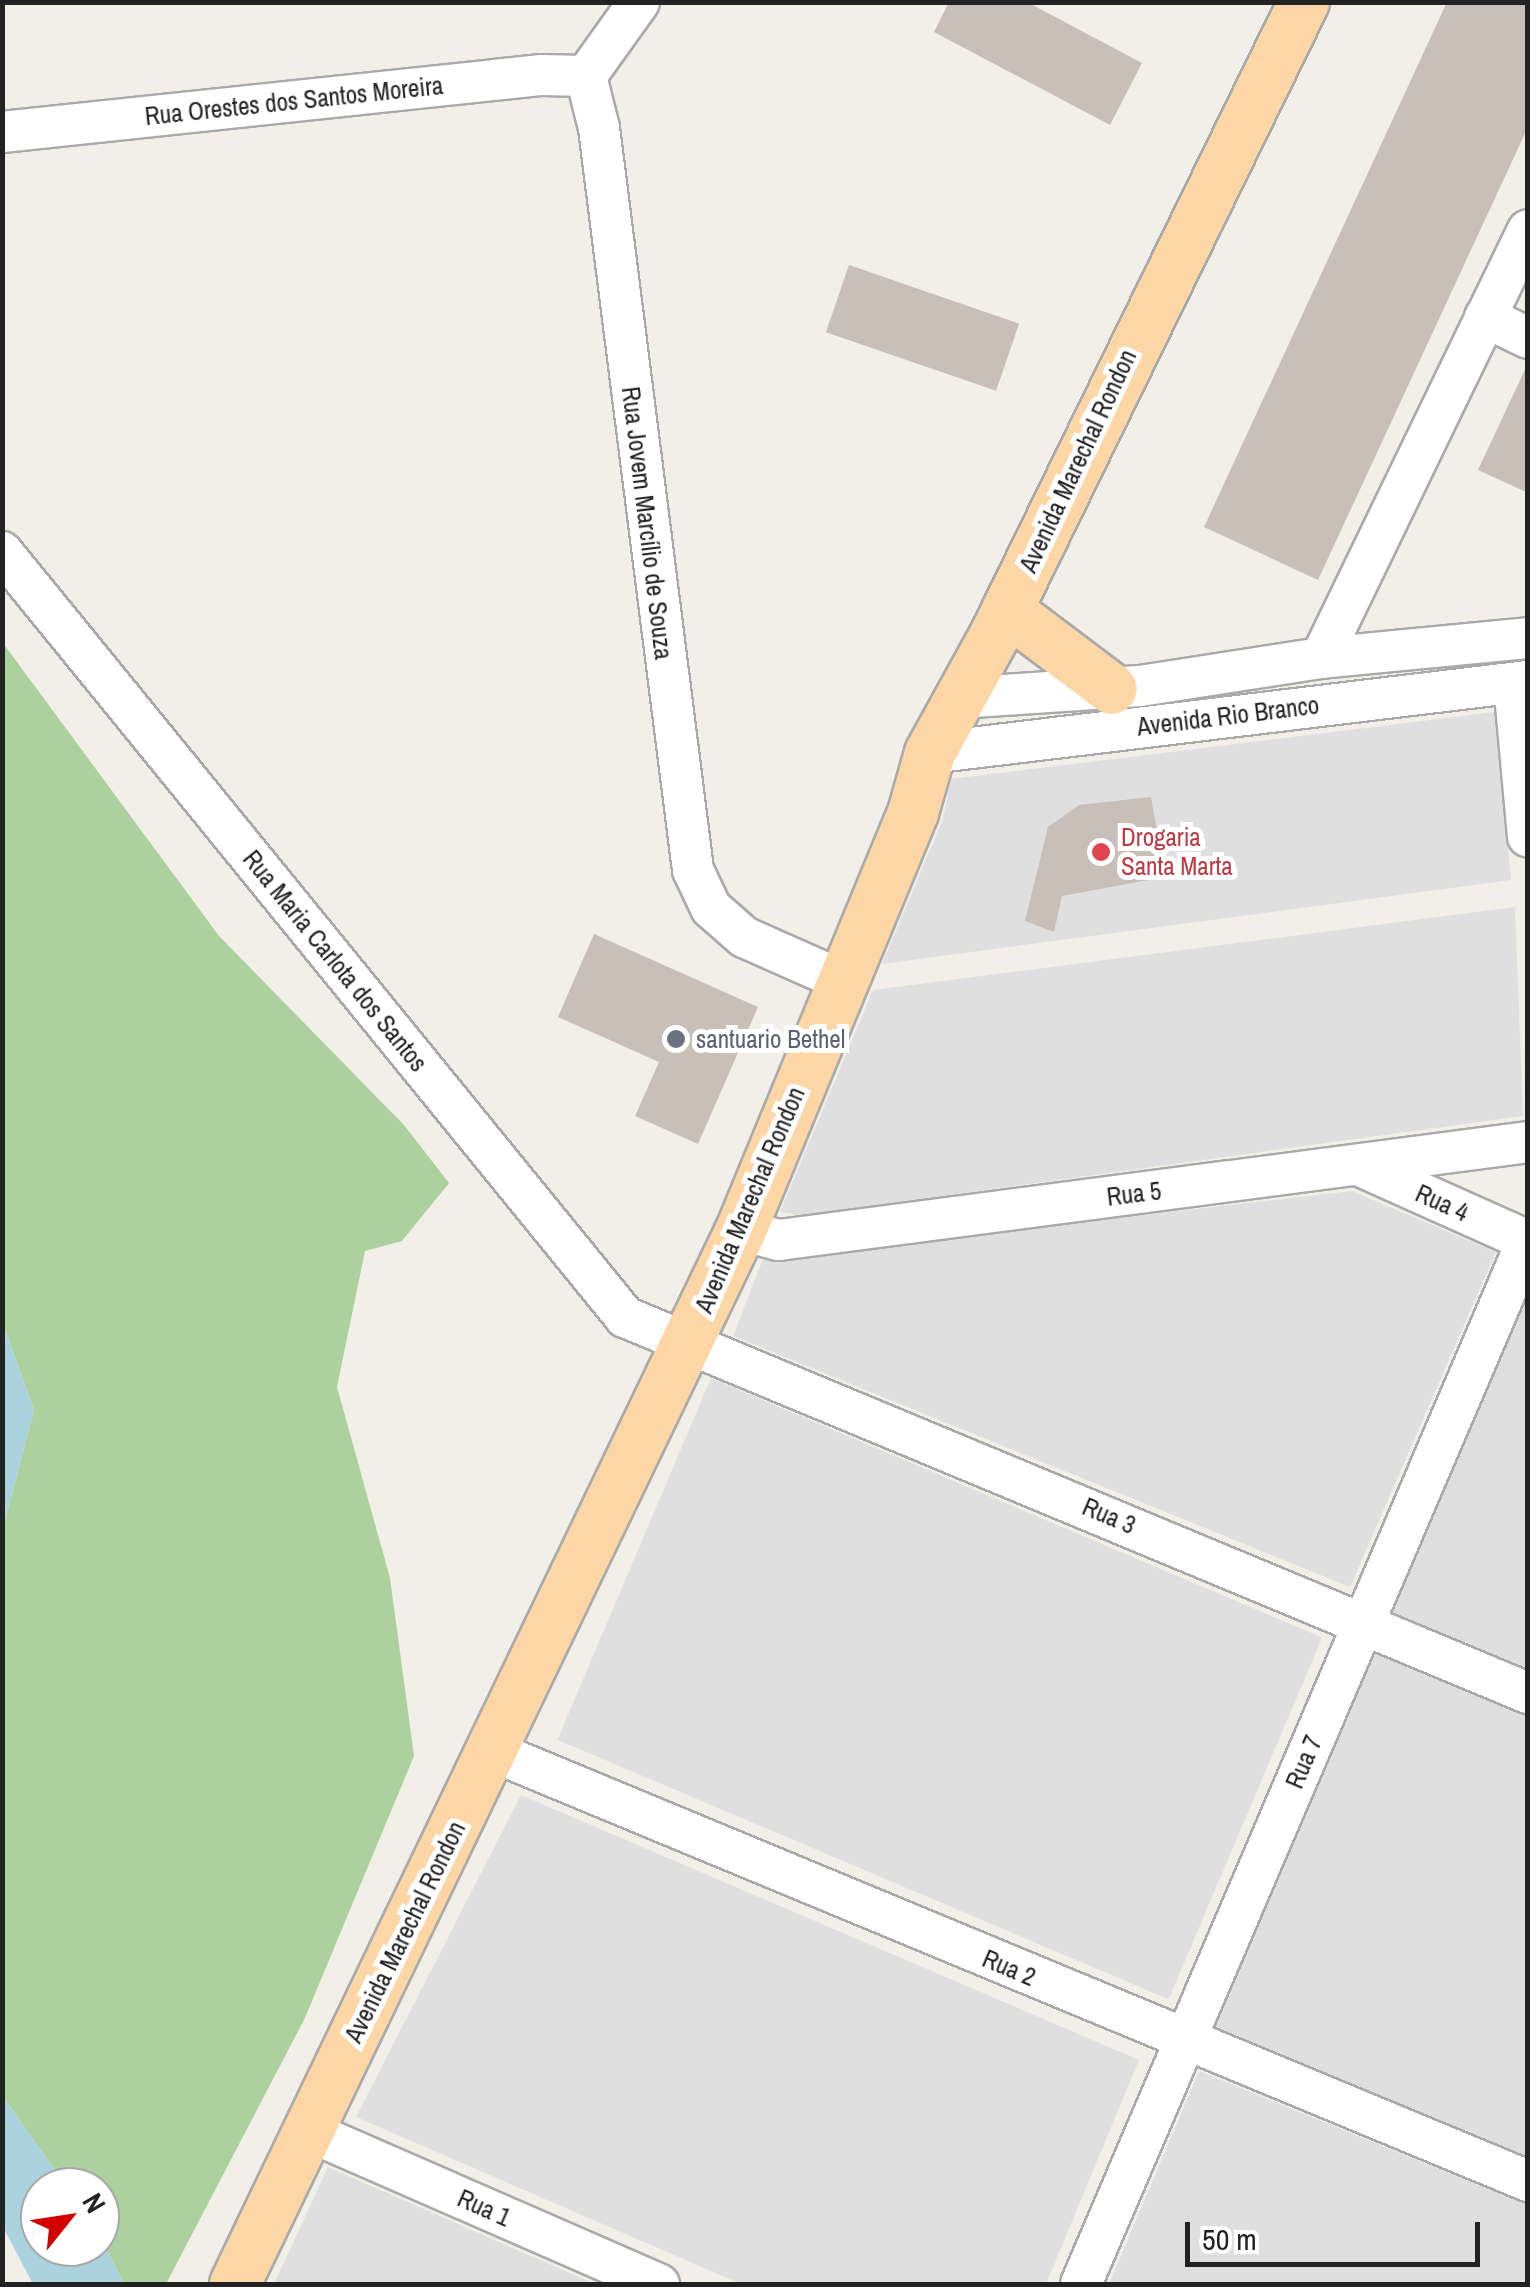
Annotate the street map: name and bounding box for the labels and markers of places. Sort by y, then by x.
place label: Drogaria Santa Marta [1121,823,1233,882]
marker: Drogaria Santa Marta [1090,841,1112,863]
place label: santuario Bethel [696,1024,845,1054]
marker: santuario Bethel [665,1028,687,1050]

